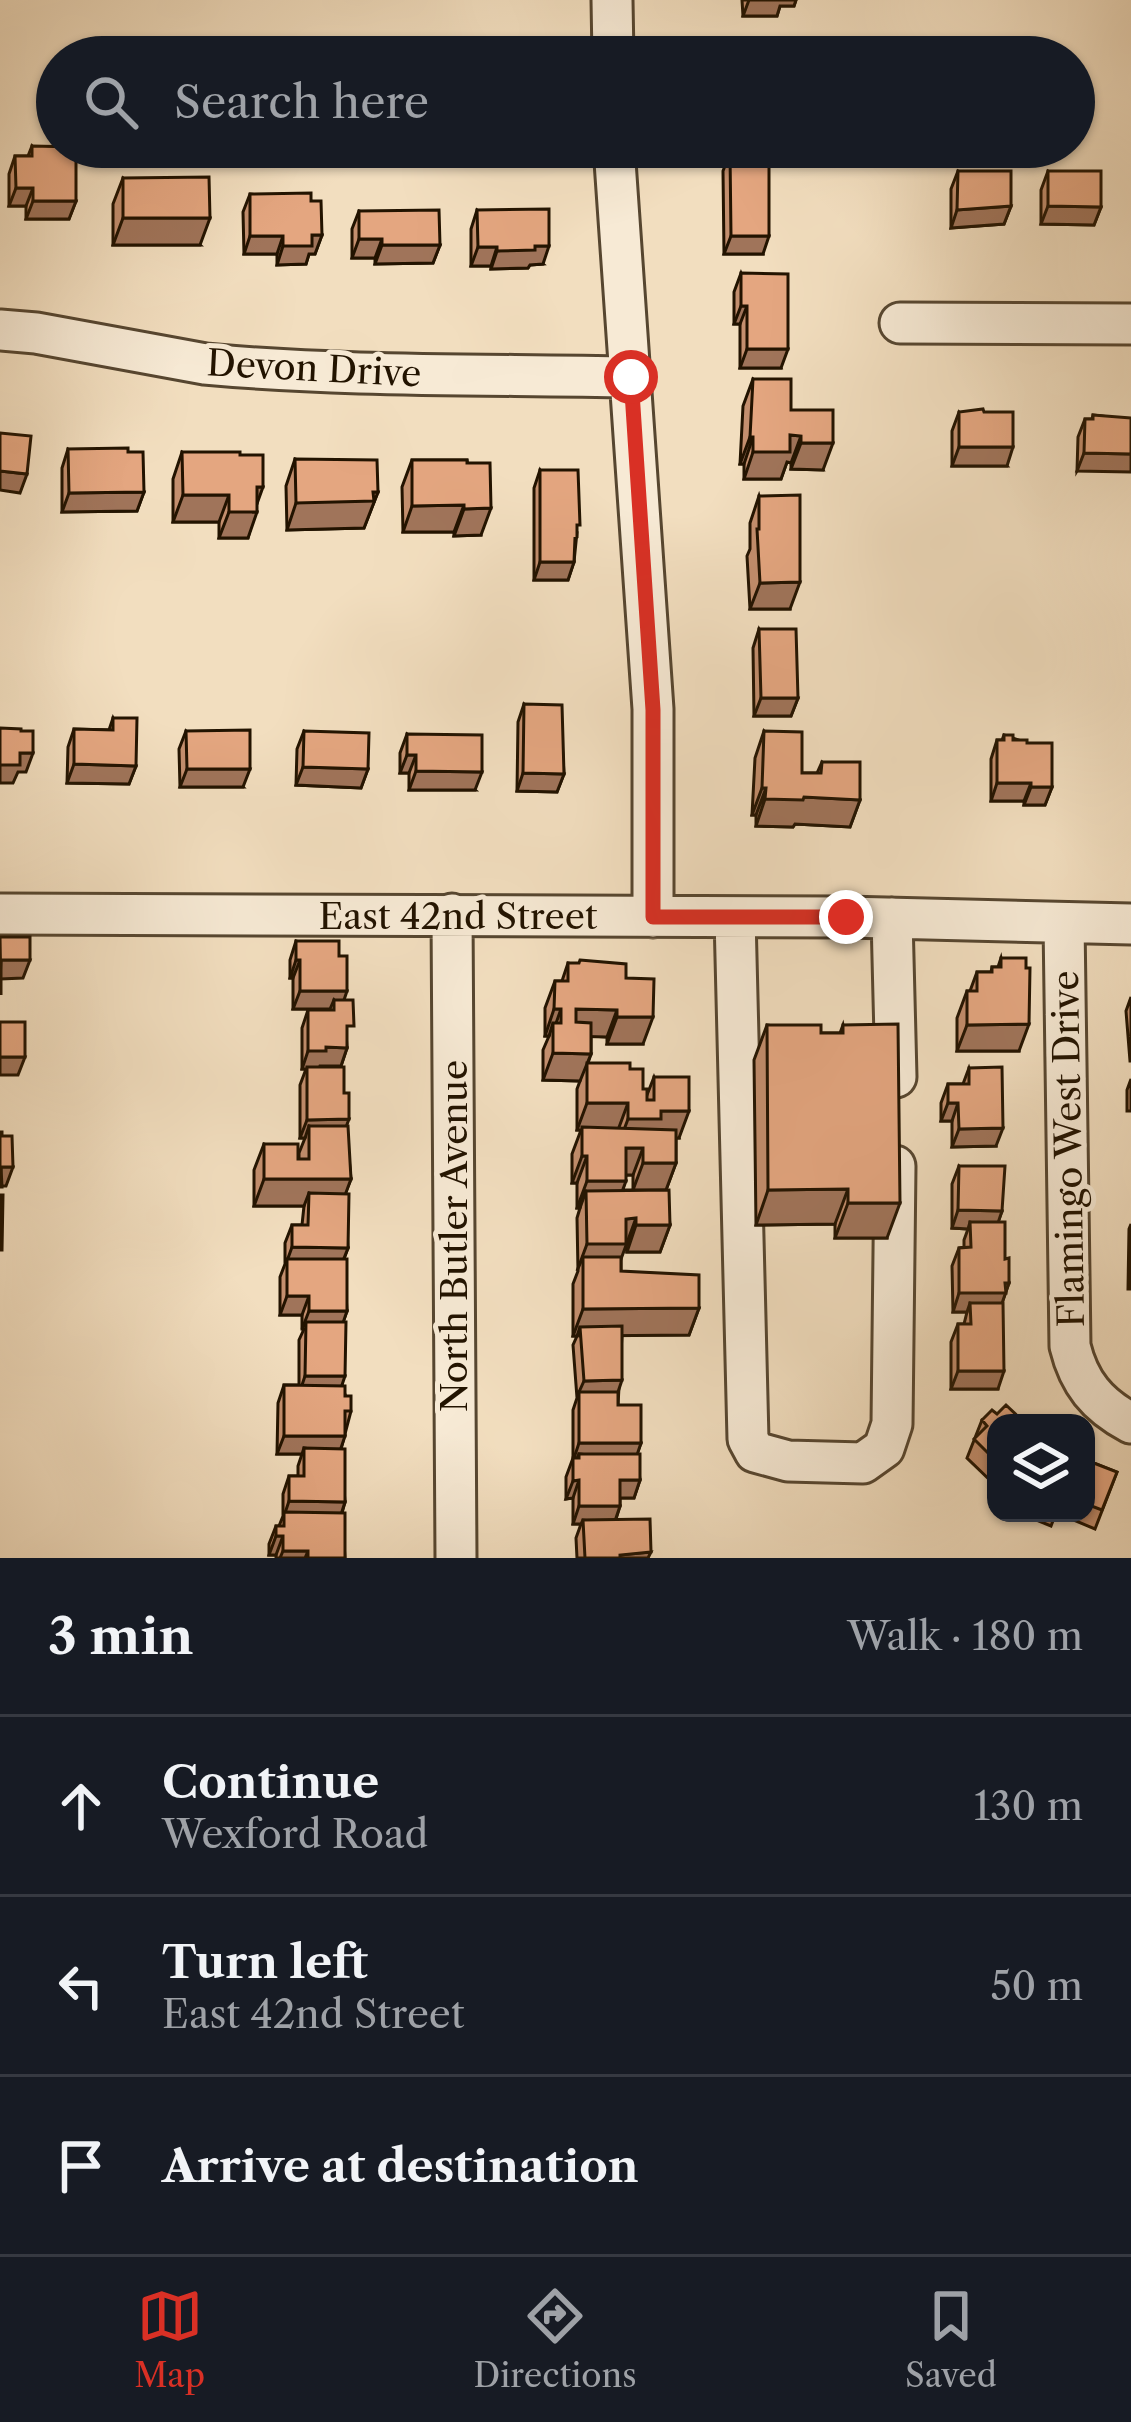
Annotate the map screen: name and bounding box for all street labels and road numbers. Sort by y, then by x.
street label: Devon Drive [206,340,422,396]
street label: East 42nd Street [318,894,598,938]
street label: Flamingo West Drive [1043,970,1093,1328]
street label: North Butler Avenue [432,1060,476,1412]

